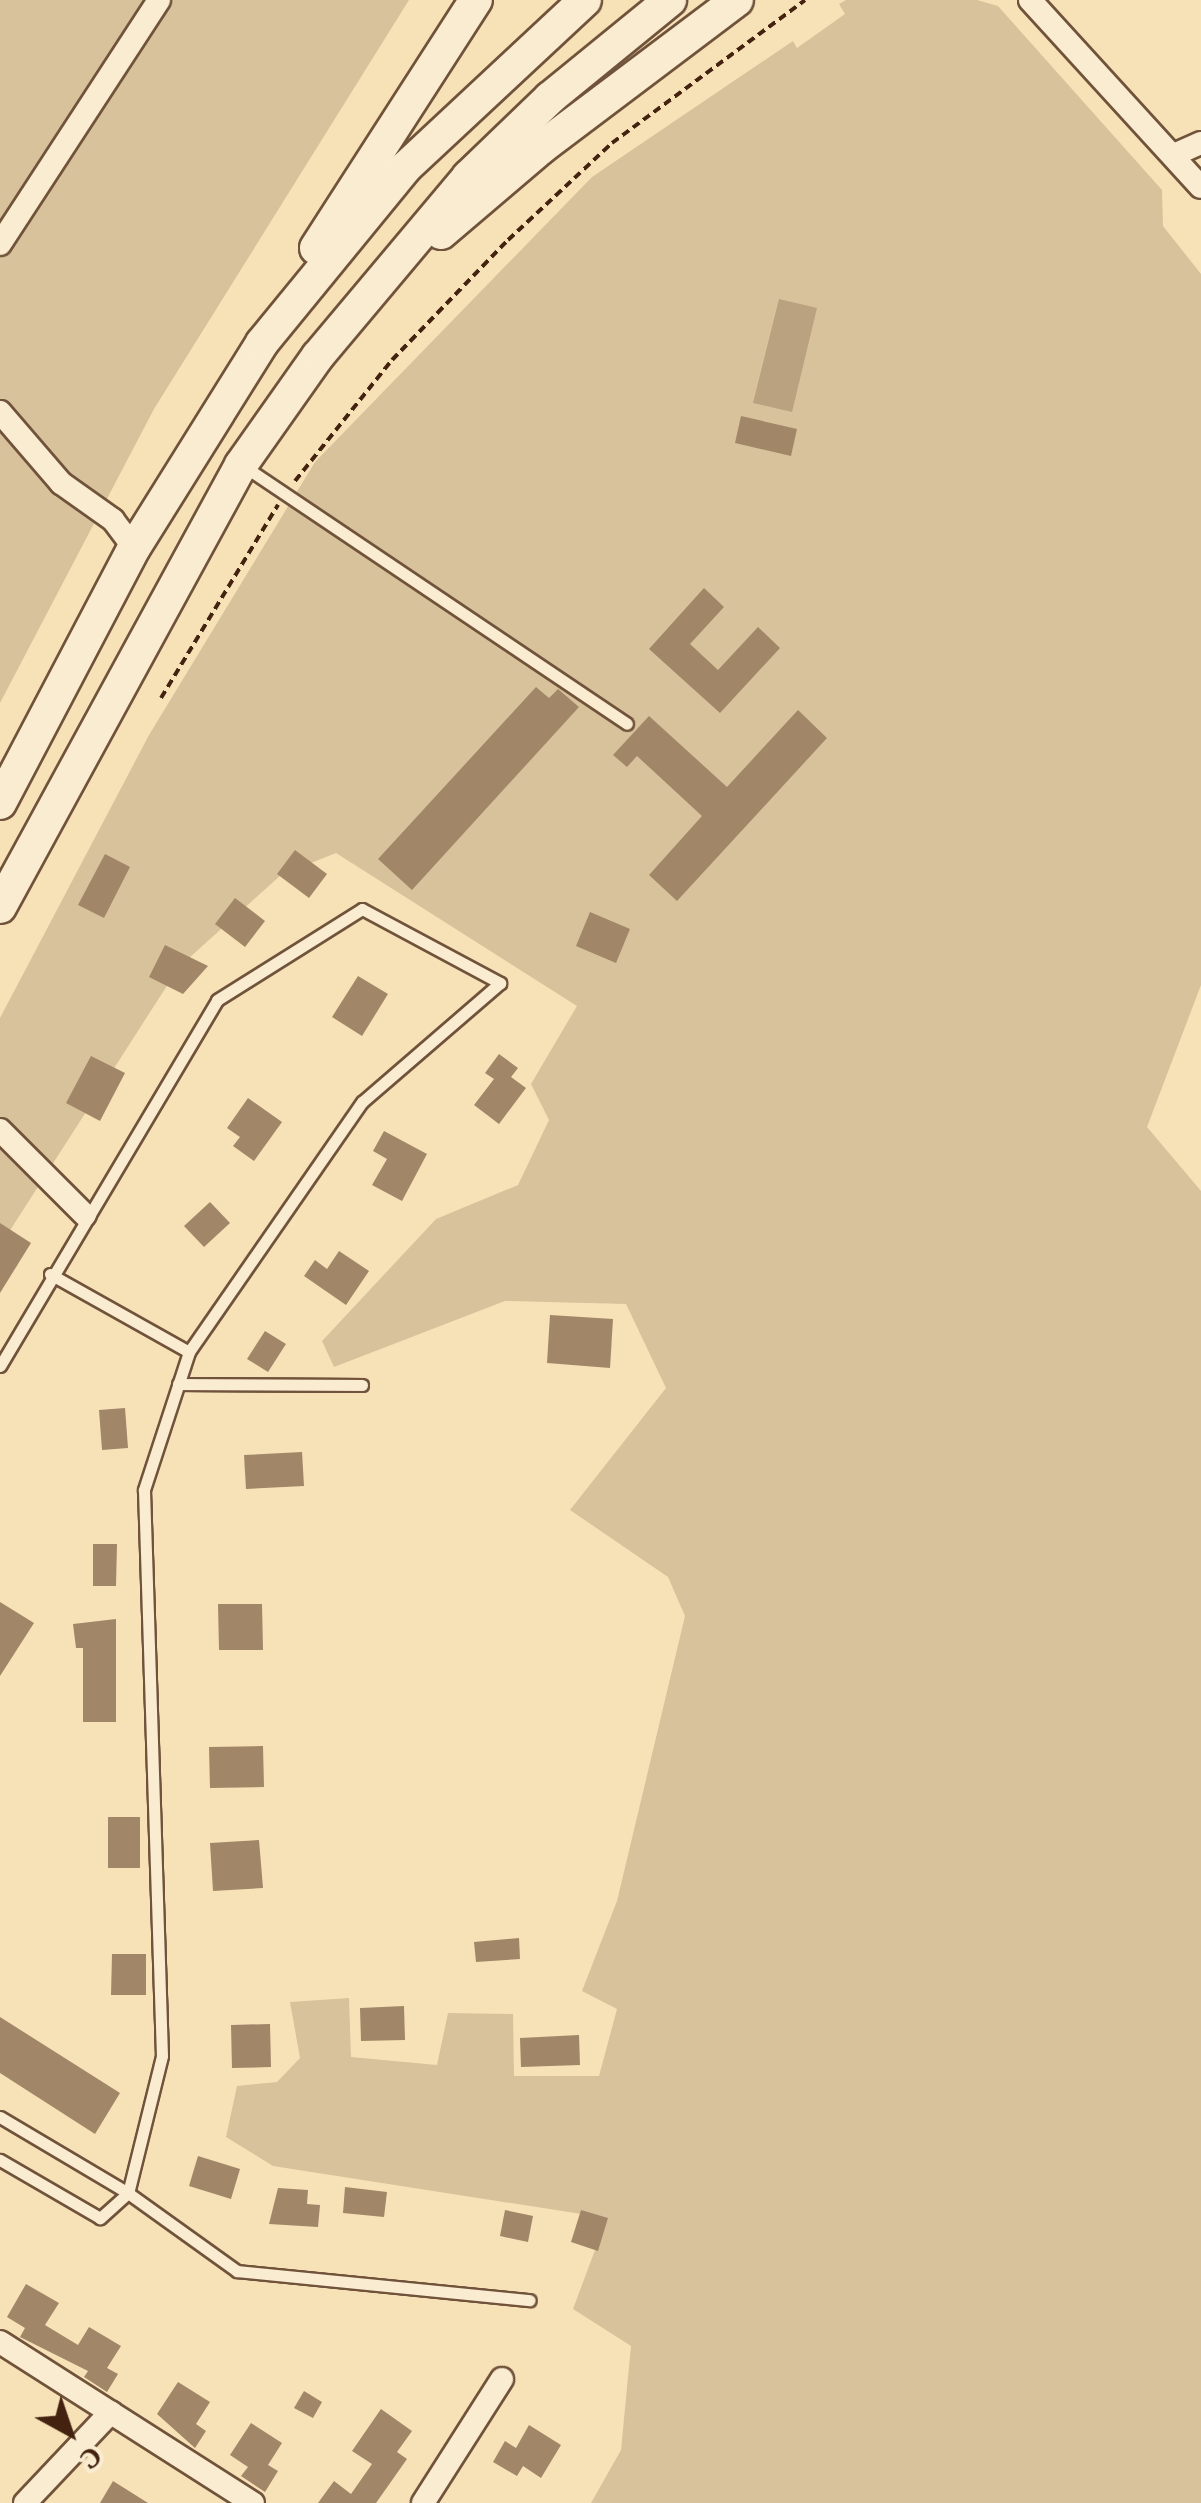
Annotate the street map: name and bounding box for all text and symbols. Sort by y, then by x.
north arrow [20,2383,120,2483]
text: С [70,2436,109,2477]

